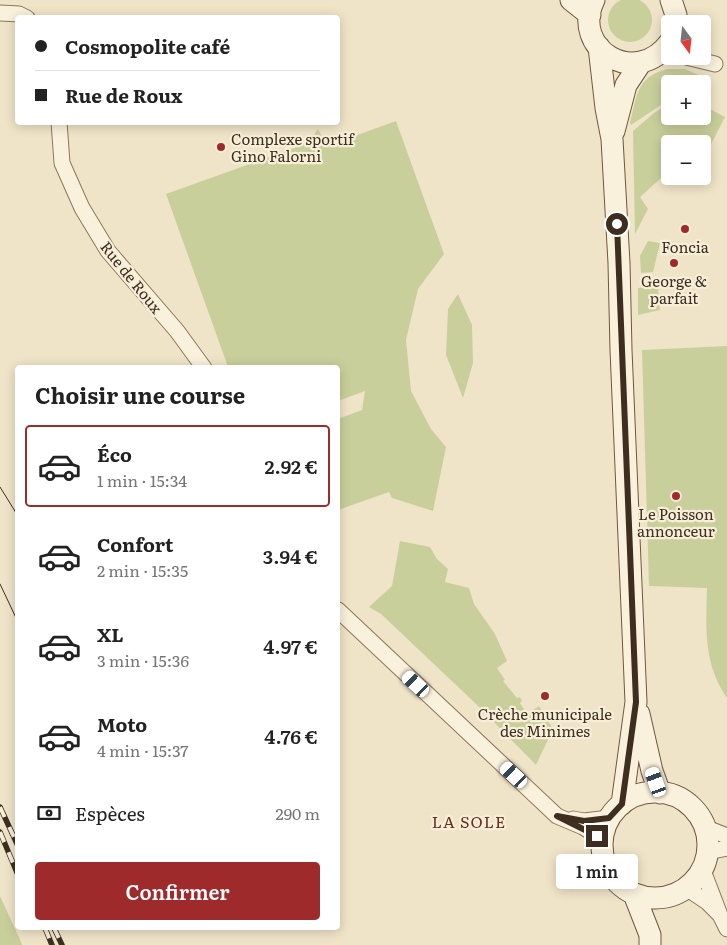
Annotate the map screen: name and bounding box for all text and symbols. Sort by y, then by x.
north arrow [661,15,711,65]
map controls [661,15,711,185]
text: Cosmopolite café [65,32,230,60]
button: + [661,75,711,125]
text: Rue de Roux [65,81,183,109]
place label: Complexe sportif Gino Falorni [231,127,355,167]
button: − [661,135,711,185]
marker: Complexe sportif Gino Falorni [215,141,227,153]
route start [606,213,628,235]
marker: Foncia [679,223,691,235]
place label: Foncia [661,235,710,258]
street label: Rue de Roux [96,236,169,319]
marker: George & parfait [668,257,680,269]
place label: George & parfait [641,269,707,309]
text: Choisir une course [35,378,245,411]
text: Éco [97,440,132,468]
icon: car [37,444,82,489]
text: 2.92 € [265,452,318,480]
text: 1 min · 15:34 [97,468,187,492]
marker: Le Poisson annonceur [670,490,682,502]
place label: Le Poisson annonceur [637,502,715,542]
text: Confort [97,530,173,558]
icon: car [37,534,82,579]
text: 3.94 € [263,542,318,570]
text: 2 min · 15:35 [97,558,188,582]
text: XL [97,620,124,648]
icon: car [37,624,82,669]
text: 4.97 € [263,632,318,660]
text: 3 min · 15:36 [97,648,189,672]
car [399,668,432,700]
marker: Crèche municipale des Minimes [539,690,551,702]
place label: Crèche municipale des Minimes [478,702,612,742]
text: Moto [97,710,147,738]
icon: car [37,714,82,759]
text: 4.76 € [264,722,318,750]
text: 4 min · 15:37 [97,738,188,762]
car [497,759,530,791]
car [643,765,668,799]
icon: cash [35,799,63,827]
text: Espèces [75,799,145,827]
text: 290 m [276,801,320,825]
district label: LA SOLE [432,809,506,833]
route end [586,825,608,847]
callout: 1 min [556,854,638,888]
text: 1 min [576,859,618,883]
button: Confirmer [35,862,320,920]

